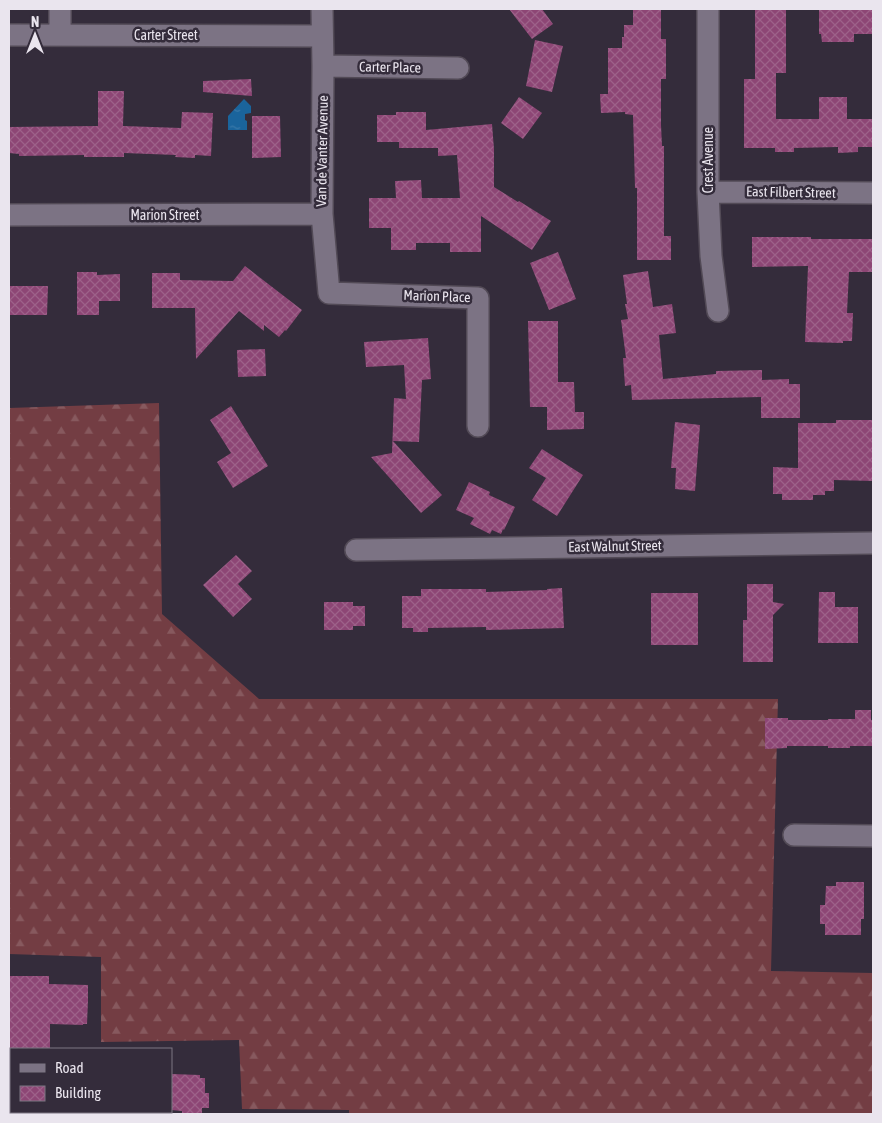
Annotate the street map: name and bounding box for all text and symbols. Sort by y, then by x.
north arrow [10,10,60,60]
text: N [31,14,39,30]
street label: Carter Street [134,27,198,43]
street label: Carter Place [359,58,421,76]
street label: Van de Vanter Avenue [313,95,331,207]
street label: Crest Avenue [700,127,716,193]
street label: East Filbert Street [746,183,836,201]
street label: Marion Street [130,207,200,223]
street label: Marion Place [403,287,471,305]
street label: East Walnut Street [568,537,662,555]
legend [10,1048,172,1113]
text: Road [55,1059,84,1076]
text: Building [55,1084,101,1101]

